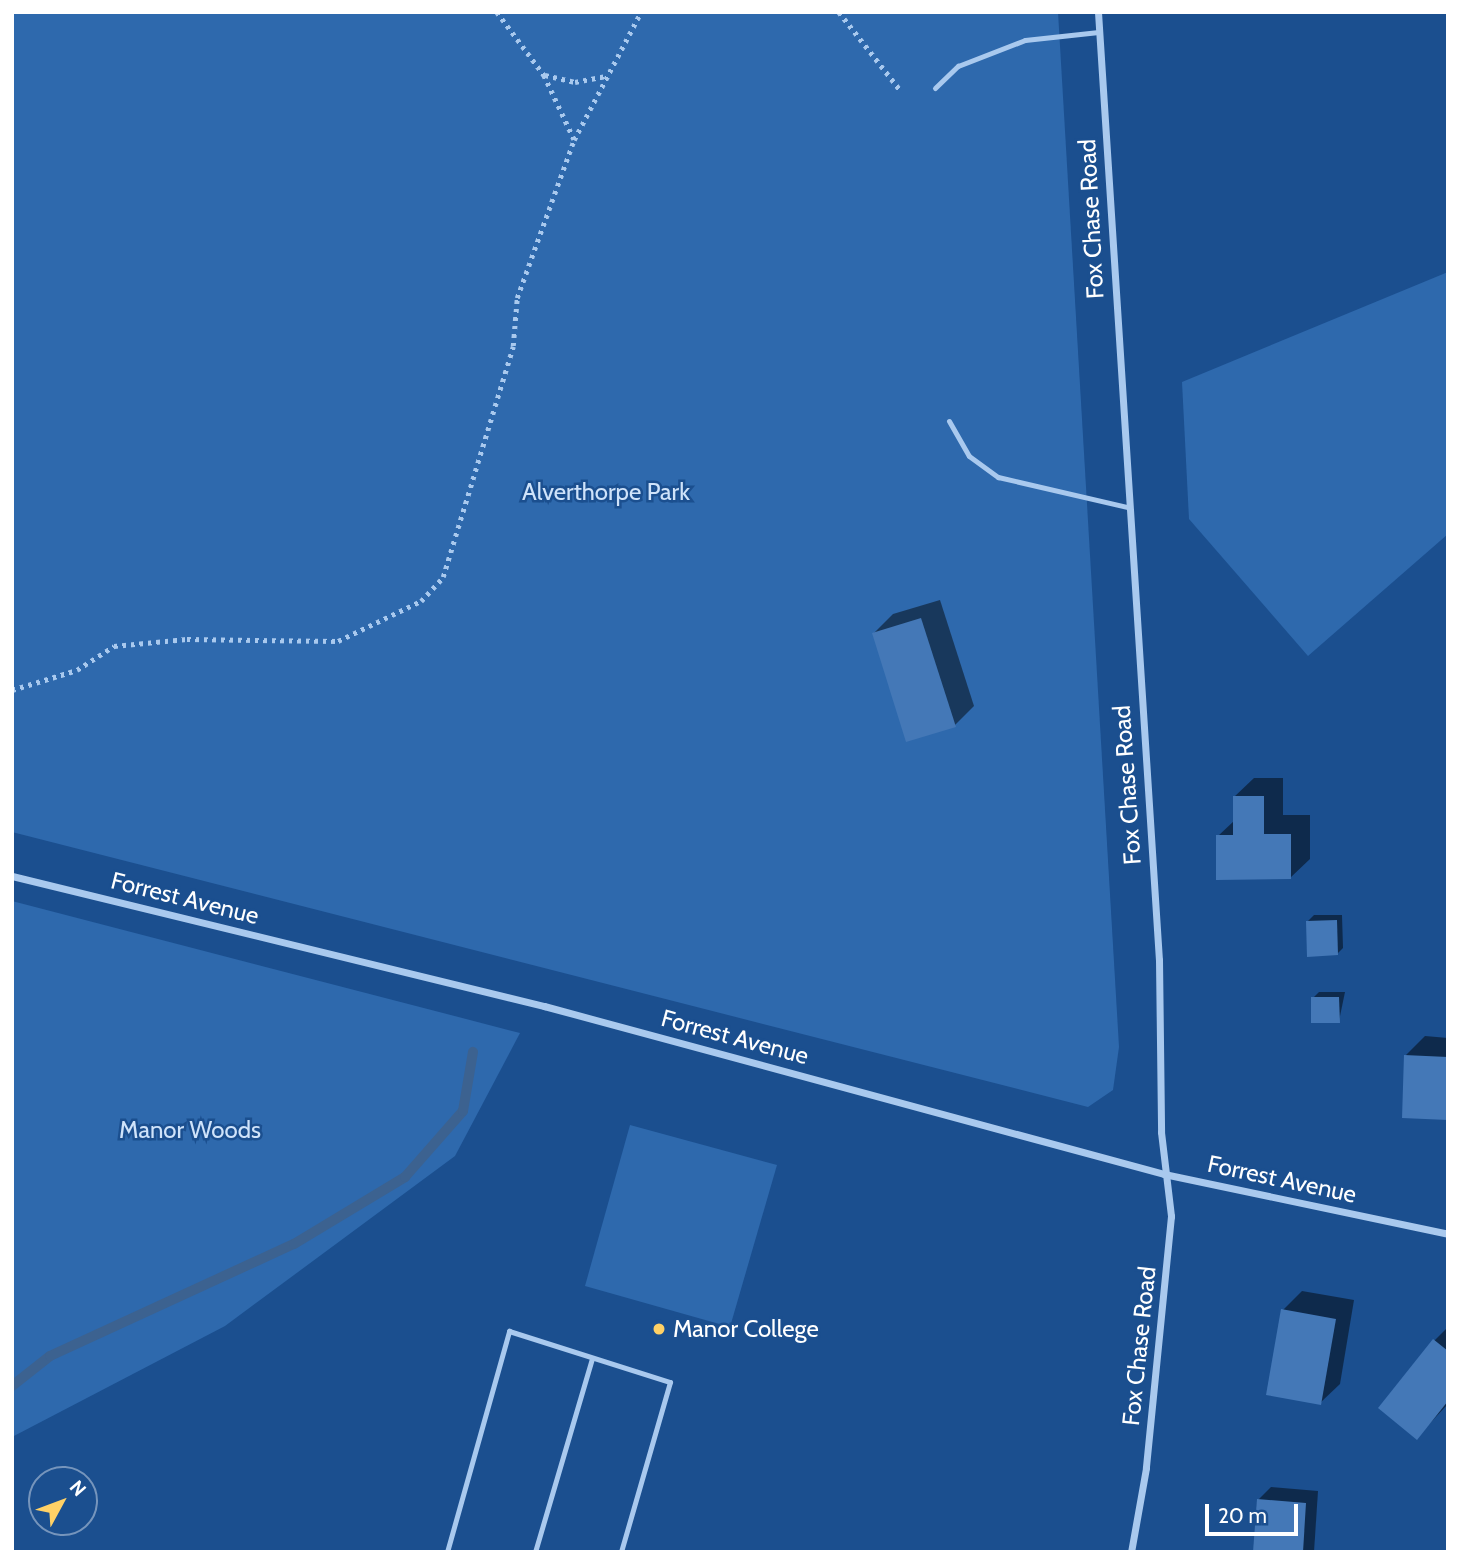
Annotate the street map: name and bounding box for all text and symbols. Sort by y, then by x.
street label: Fox Chase Road [1072,138,1110,300]
park label: Alverthorpe Park [522,478,690,506]
street label: Fox Chase Road [1107,704,1147,866]
street label: Forrest Avenue [108,866,262,930]
street label: Forrest Avenue [658,1004,812,1070]
park label: Manor Woods [119,1116,261,1144]
street label: Forrest Avenue [1205,1149,1359,1209]
street label: Fox Chase Road [1116,1265,1162,1427]
place label: Manor College [673,1315,819,1343]
marker: Manor College [651,1321,667,1337]
north arrow [28,1466,98,1536]
text: N [65,1476,91,1501]
scale bar [1208,1490,1301,1534]
text: 20 m [1218,1503,1267,1528]

